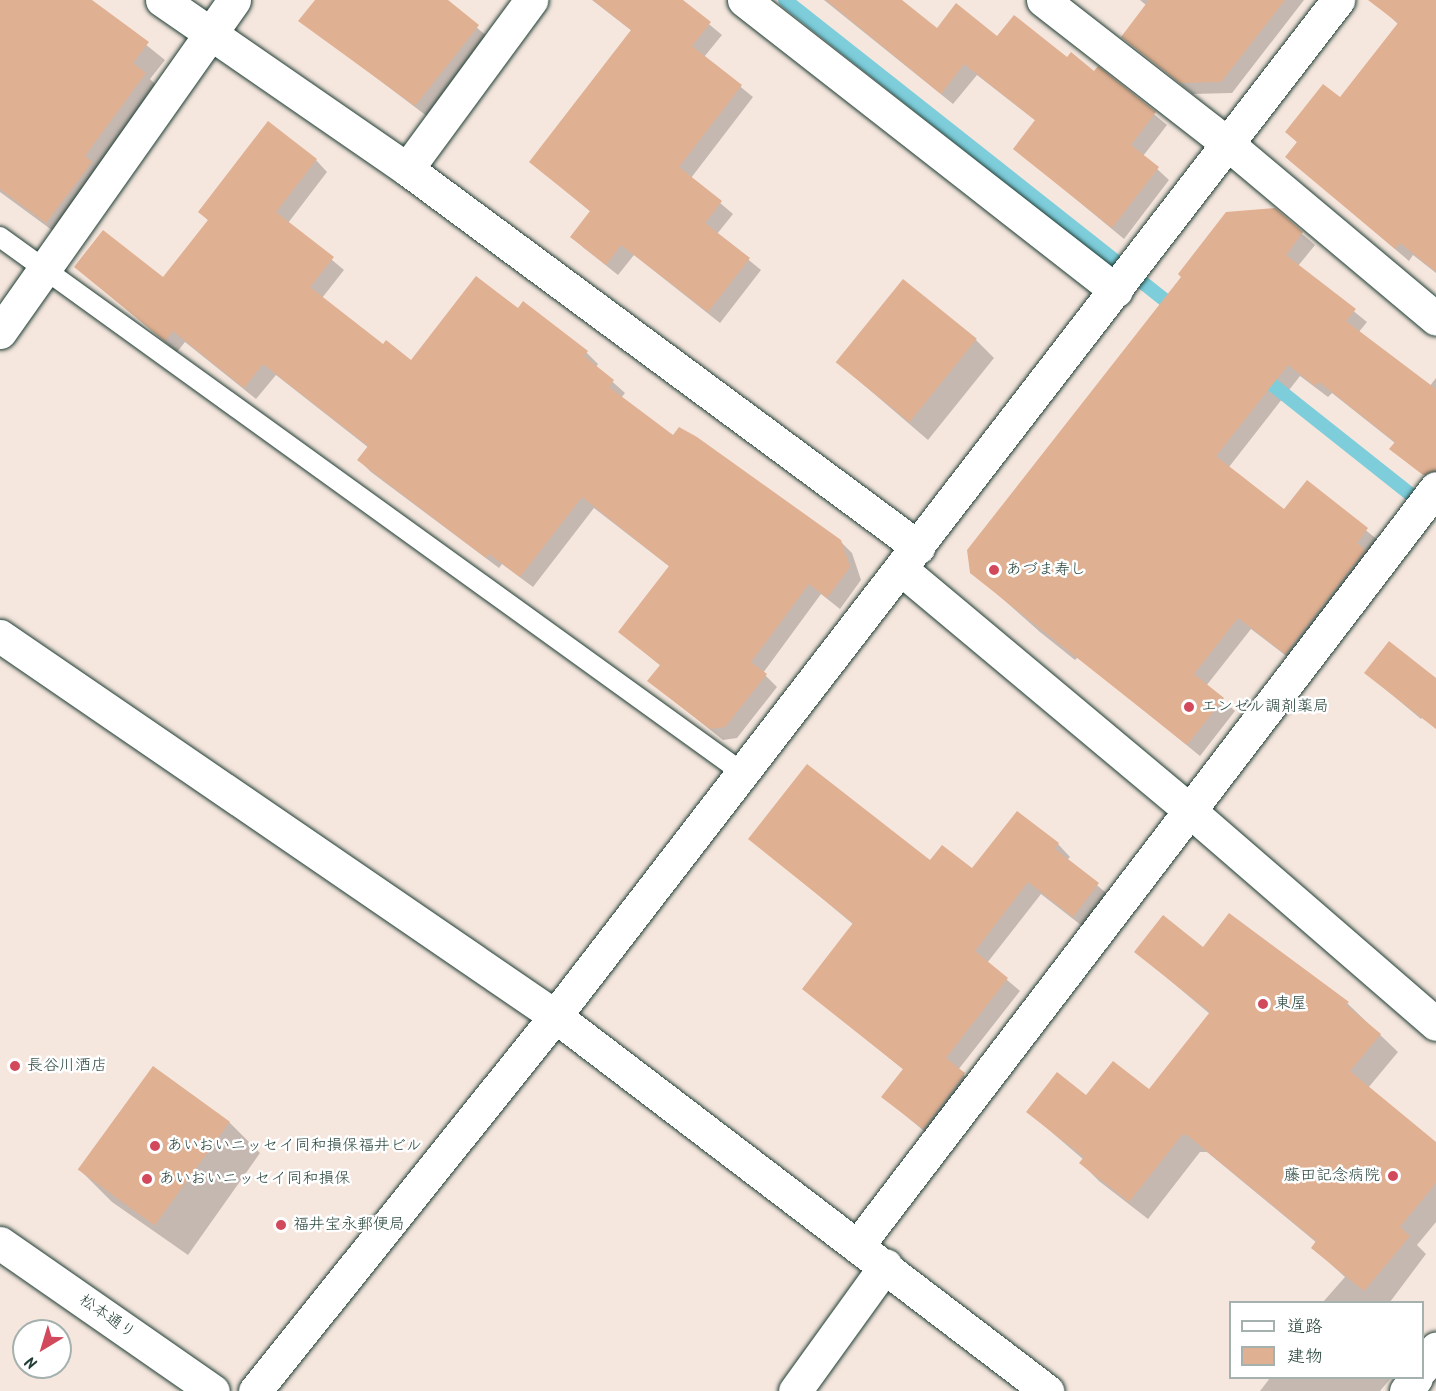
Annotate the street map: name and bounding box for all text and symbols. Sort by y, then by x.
place label: あづま寿し [1006,560,1086,580]
marker: あづま寿し [987,563,1001,577]
place label: エンゼル調剤薬局 [1201,697,1329,717]
marker: エンゼル調剤薬局 [1182,700,1196,714]
place label: 東屋 [1275,994,1307,1014]
marker: 東屋 [1256,997,1270,1011]
place label: 長谷川酒店 [27,1056,107,1076]
marker: 長谷川酒店 [8,1059,22,1073]
place label: あいおいニッセイ同和損保福井ビル [167,1136,423,1156]
marker: あいおいニッセイ同和損保福井ビル [148,1139,162,1153]
place label: 藤田記念病院 [1284,1166,1380,1186]
marker: 藤田記念病院 [1384,1167,1402,1185]
place label: あいおいニッセイ同和損保 [159,1169,351,1189]
marker: あいおいニッセイ同和損保 [140,1172,154,1186]
place label: 福井宝永郵便局 [293,1215,405,1235]
marker: 福井宝永郵便局 [274,1218,288,1232]
street label: 松本通り [75,1291,139,1343]
legend [1229,1301,1424,1379]
text: 道路 [1287,1313,1323,1342]
north arrow [12,1319,72,1379]
text: 建物 [1287,1343,1323,1372]
text: N [20,1349,44,1375]

